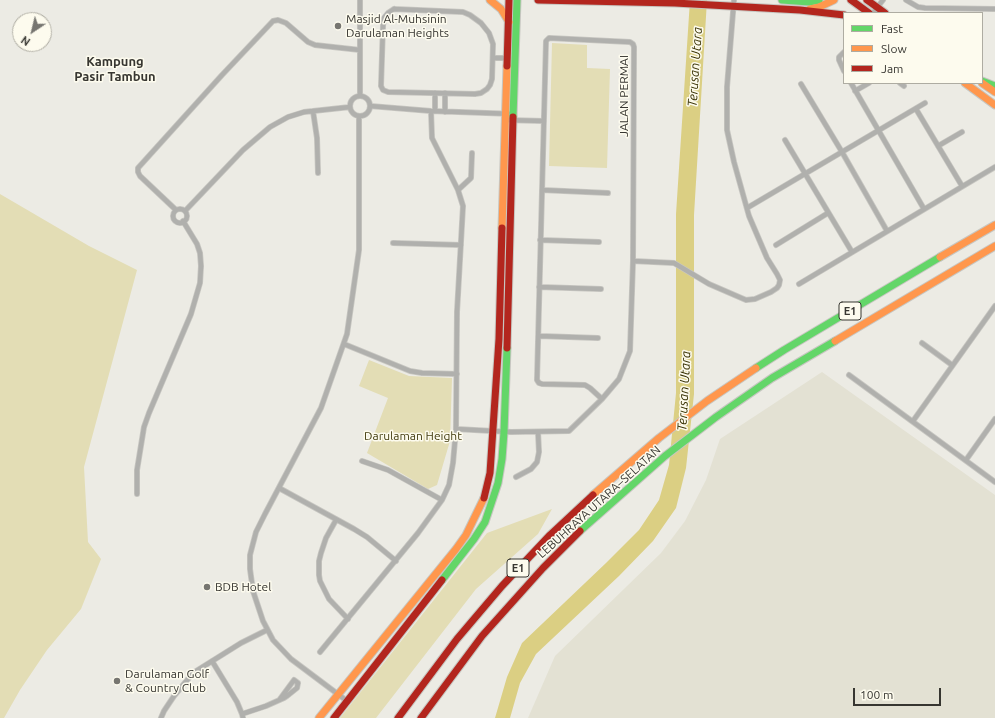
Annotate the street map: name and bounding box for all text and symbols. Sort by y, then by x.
north arrow [12,12,52,52]
place label: Masjid Al-Muhsinin Darulaman Heights [346,12,449,40]
legend [843,12,983,84]
marker: Masjid Al-Muhsinin Darulaman Heights [333,21,343,31]
text: Fast [881,22,903,35]
water label: Terusan Utara [684,27,706,107]
text: N [19,34,32,48]
text: Slow [881,42,907,55]
district label: Kampung Pasir Tambun [74,54,156,85]
street label: JALAN PERMAI [617,55,631,137]
text: Jam [881,62,903,75]
road number: E1 [839,302,861,320]
water label: Terusan Utara [674,351,694,431]
park label: Darulaman Height [364,429,462,443]
street label: LEBUHRAYA UTARA–SELATAN [534,443,664,561]
road number: E1 [507,559,529,577]
place label: BDB Hotel [215,580,271,594]
marker: BDB Hotel [202,582,212,592]
place label: Darulaman Golf & Country Club [125,667,209,695]
marker: Darulaman Golf & Country Club [112,676,122,686]
scale bar [855,680,943,706]
text: 100 m [860,688,893,701]

